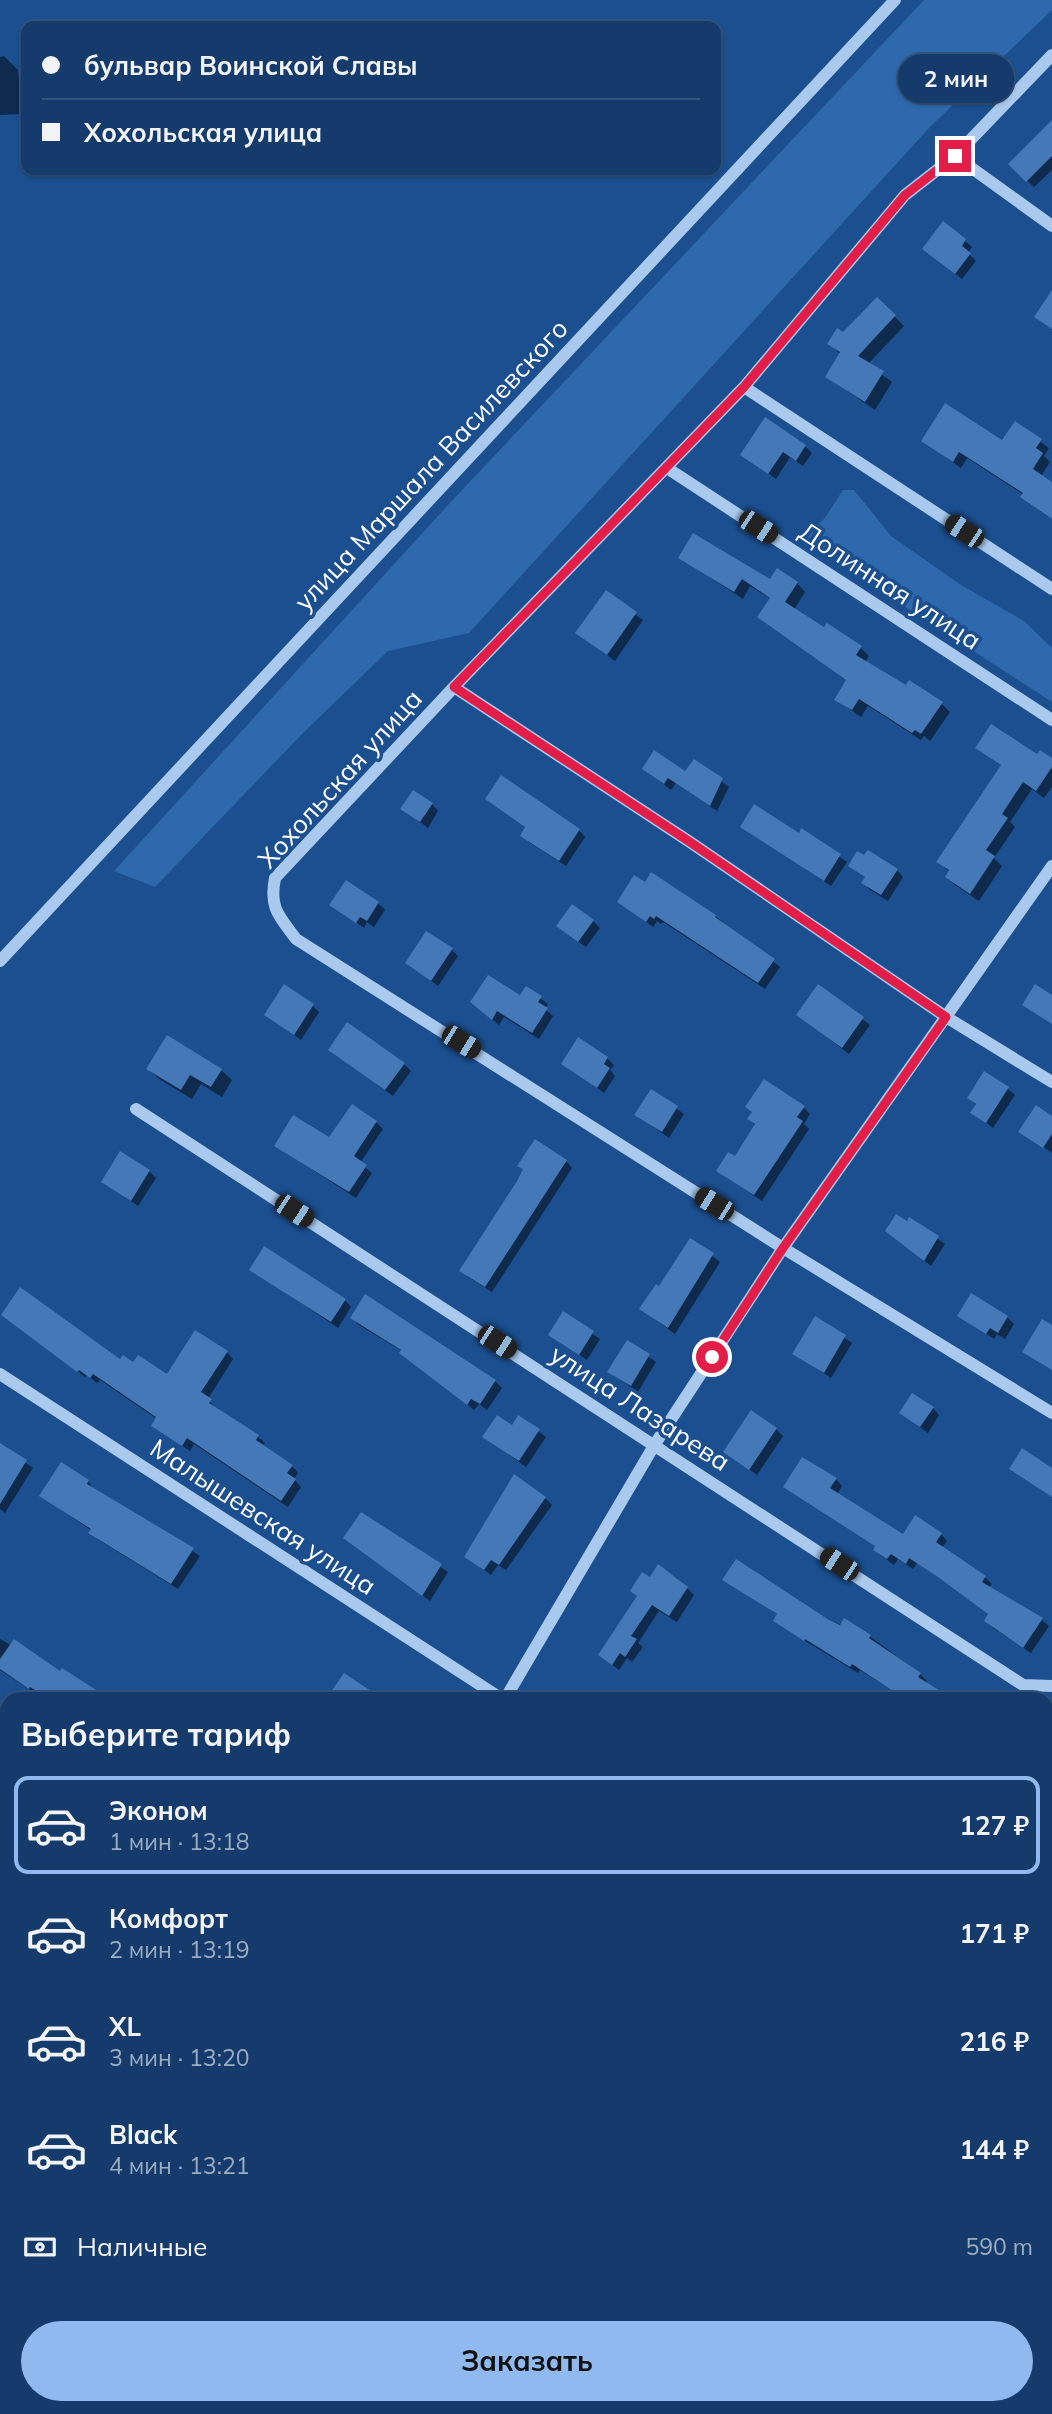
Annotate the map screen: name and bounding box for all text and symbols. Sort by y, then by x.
text: бульвар Воинской Славы [84,49,418,82]
callout: 2 мин [897,54,1013,104]
text: 2 мин [924,64,988,93]
text: Хохольская улица [84,116,322,149]
route end [939,140,971,172]
street label: улица Маршала Василевского [287,312,575,617]
car [735,507,782,547]
car [941,511,988,551]
street label: Долинная улица [793,514,987,657]
street label: Хохольская улица [251,682,429,875]
car [438,1022,485,1062]
car [691,1184,738,1224]
car [271,1191,318,1231]
car [474,1322,521,1362]
street label: улица Лазарева [544,1337,736,1478]
route start [696,1341,728,1373]
street label: Малышевская улица [144,1431,382,1602]
car [816,1544,863,1584]
text: Выберите тариф [21,1714,291,1754]
icon: car [25,1794,88,1857]
text: Эконом [109,1794,208,1827]
text: 127 ₽ [959,1809,1029,1842]
text: 1 мин · 13:18 [109,1827,249,1856]
icon: car [25,1902,88,1965]
text: Комфорт [109,1902,228,1935]
text: 171 ₽ [959,1917,1029,1950]
text: 2 мин · 13:19 [109,1935,249,1964]
icon: car [25,2010,88,2073]
text: XL [109,2010,141,2043]
text: 216 ₽ [959,2025,1029,2058]
text: 3 мин · 13:20 [109,2043,249,2072]
icon: car [25,2118,88,2181]
text: Black [109,2118,177,2151]
text: 144 ₽ [959,2133,1029,2166]
text: 4 мин · 13:21 [109,2151,249,2180]
icon: cash [21,2228,59,2266]
text: Наличные [77,2230,207,2263]
text: 590 m [965,2232,1033,2261]
button: Заказать [21,2321,1033,2401]

